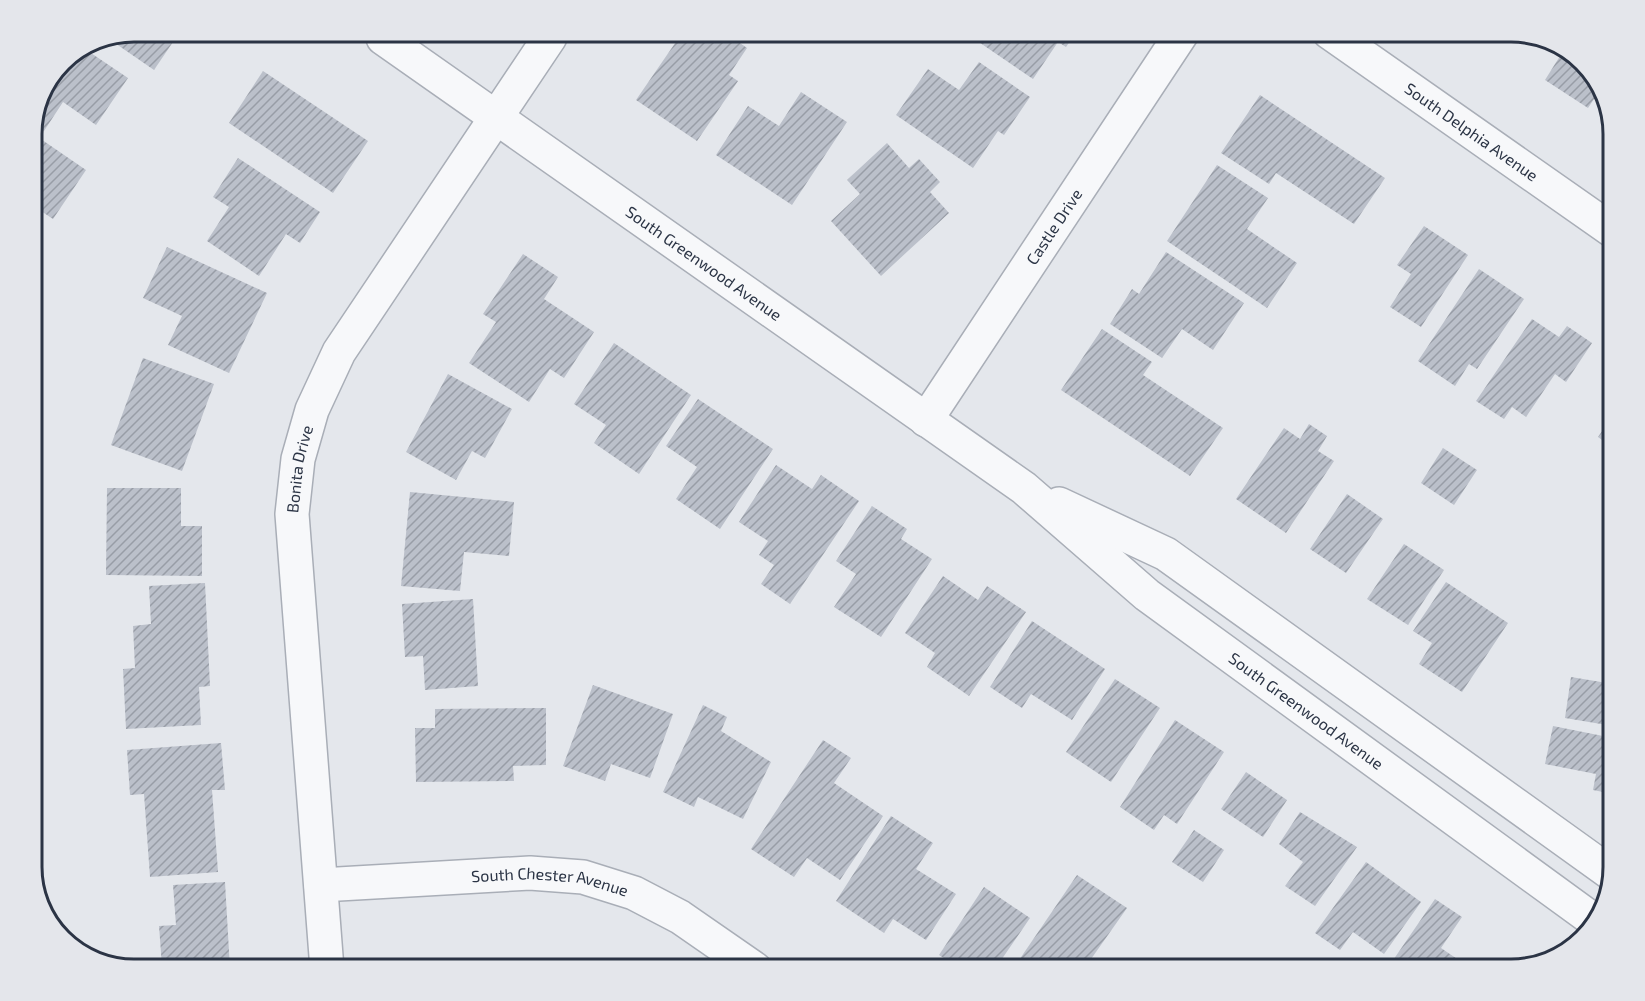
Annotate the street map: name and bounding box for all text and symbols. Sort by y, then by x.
street label: South Delphia Avenue [1401,78,1542,185]
street label: Castle Drive [1022,185,1086,268]
street label: South Greenwood Avenue [622,202,786,324]
street label: Bonita Drive [282,423,316,514]
street label: South Greenwood Avenue [1225,648,1387,773]
street label: South Chester Avenue [471,863,631,900]

